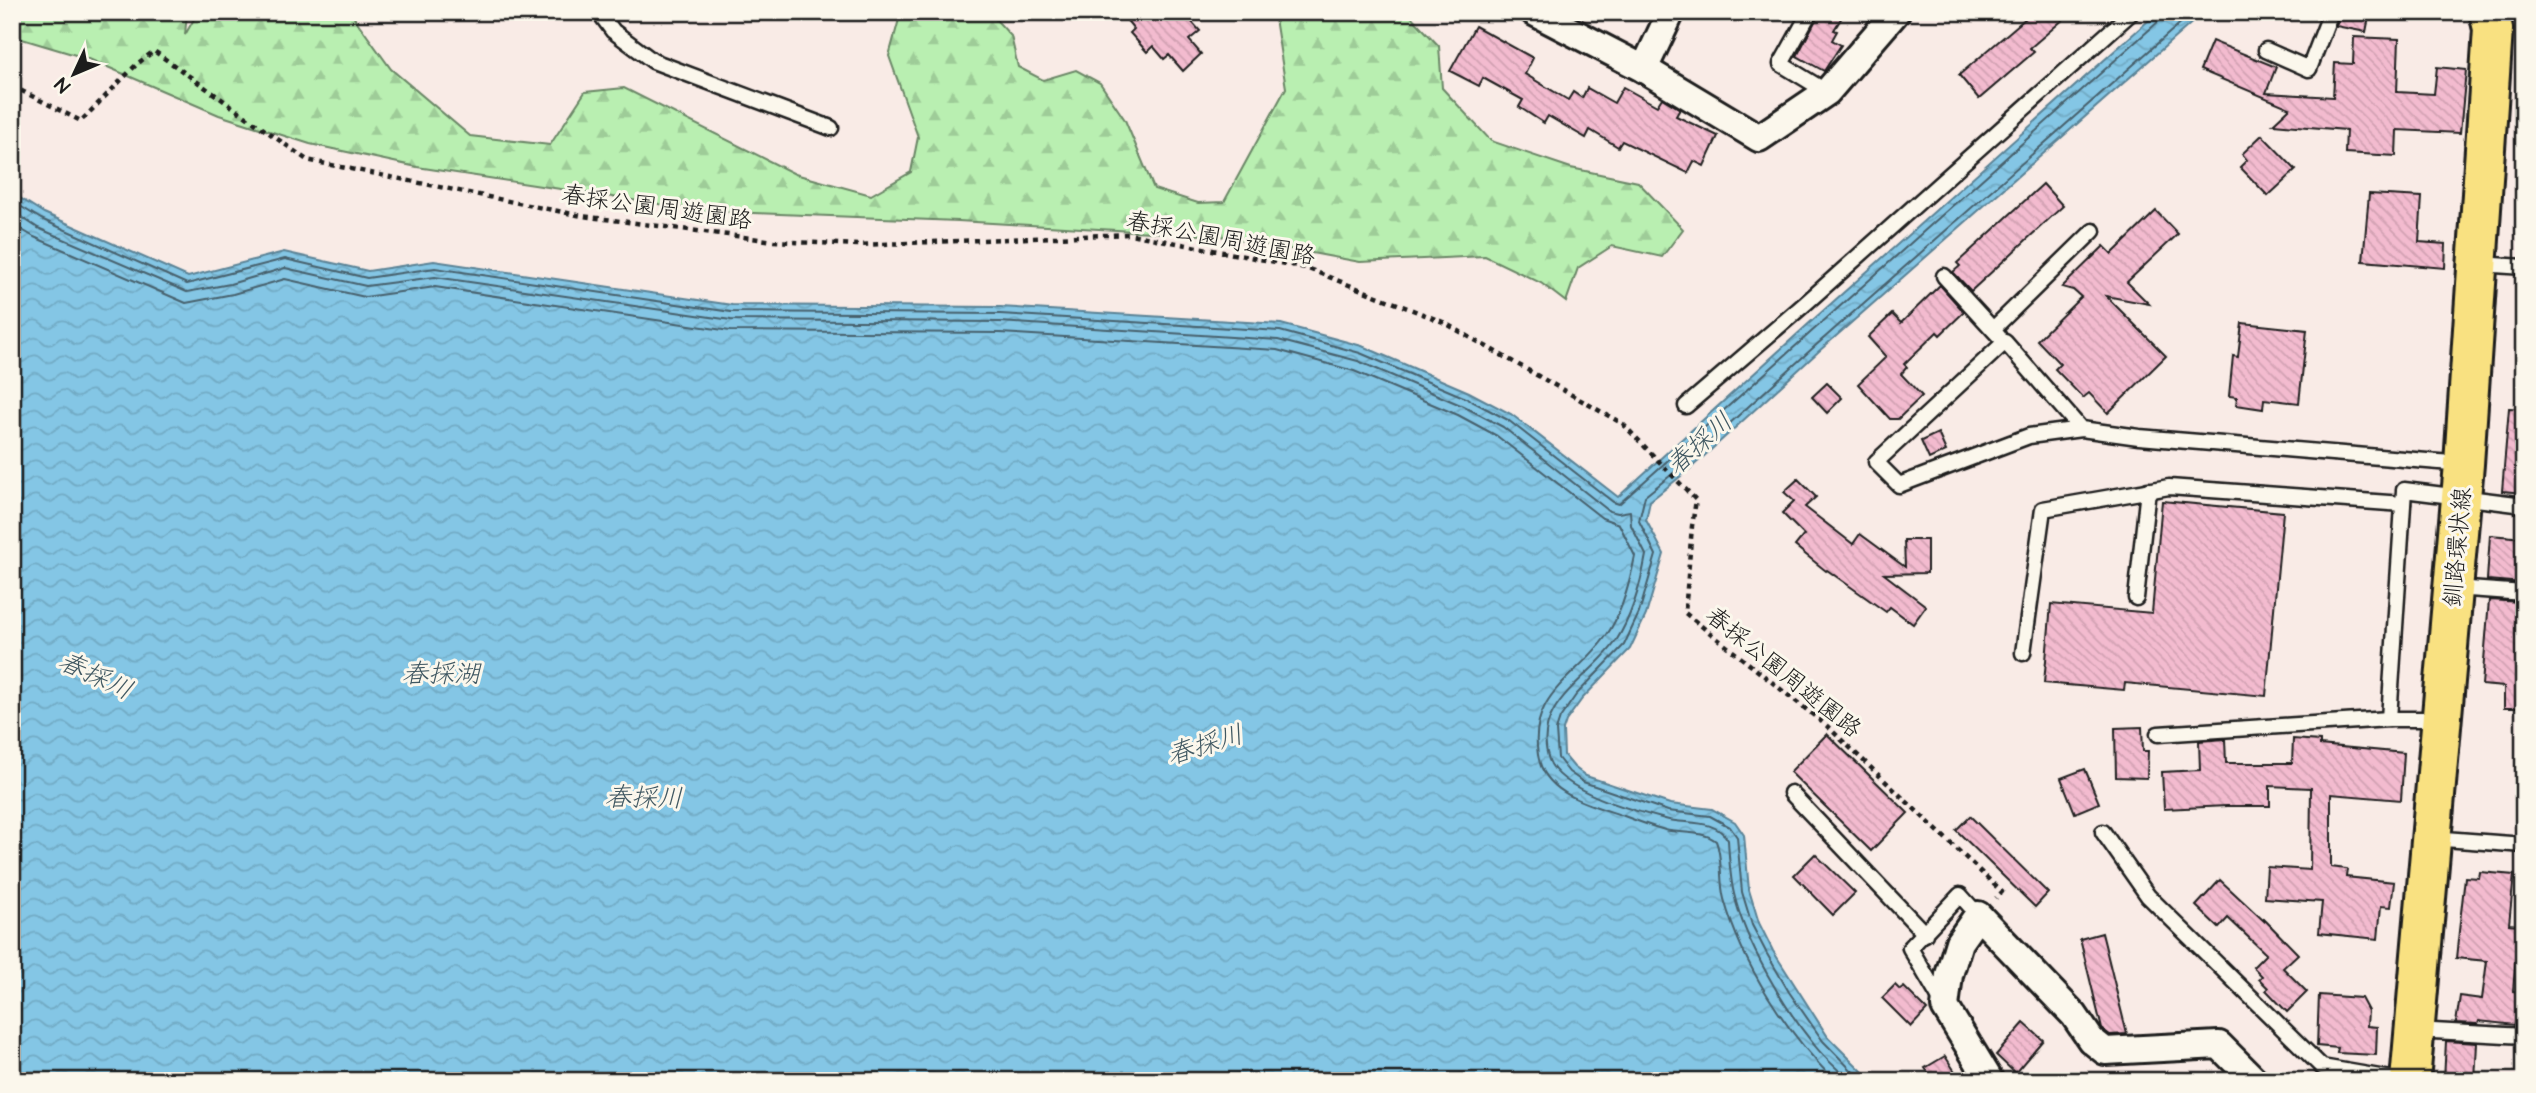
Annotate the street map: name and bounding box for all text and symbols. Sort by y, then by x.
north arrow [38,38,108,108]
text: N [49,71,77,98]
street label: 春採公園周遊園路 [559,178,754,238]
street label: 春採公園周遊園路 [1123,204,1318,274]
water label: 春採川 [1659,404,1741,483]
street label: 釧路環状線 [2436,486,2480,608]
street label: 春採公園周遊園路 [1698,599,1869,746]
water label: 春採川 [53,643,139,709]
water label: 春採湖 [402,656,482,692]
water label: 春採川 [1163,716,1248,774]
water label: 春採川 [605,779,683,817]

